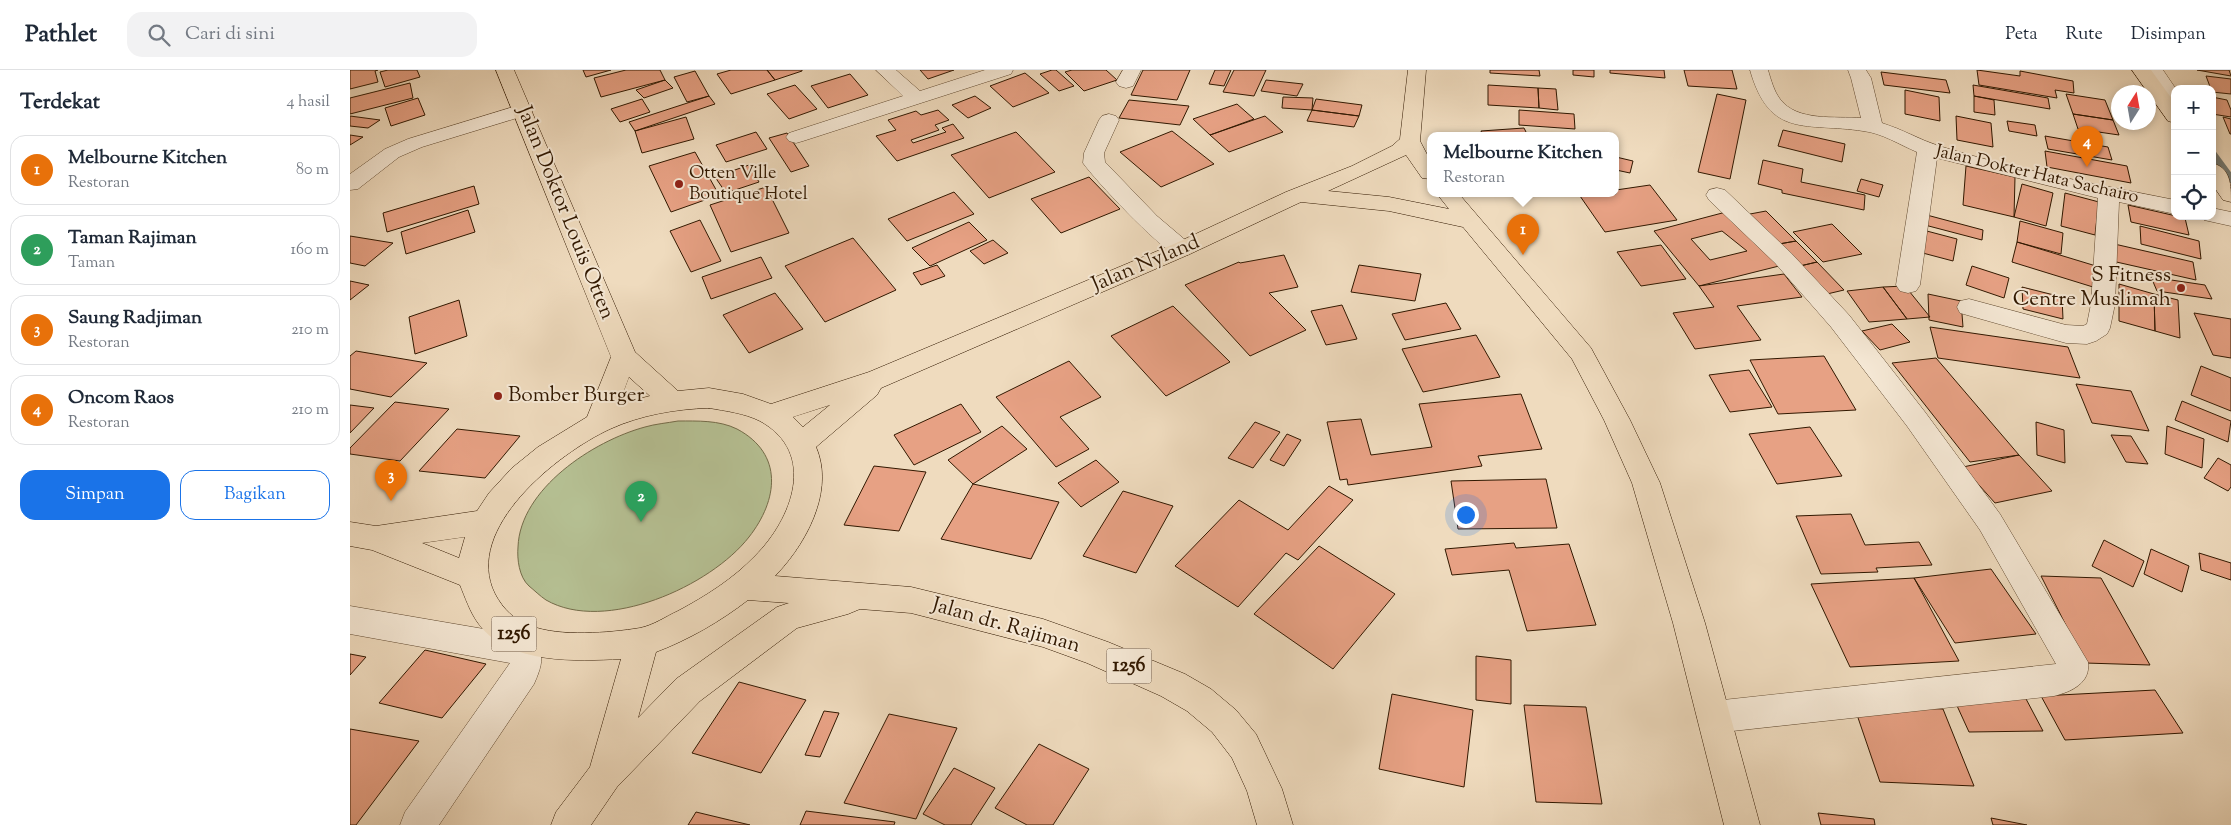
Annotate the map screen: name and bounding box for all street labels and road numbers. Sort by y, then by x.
street label: Jalan Doktor Louis Otten [508,101,622,324]
street label: Jalan Dokter Hata Sachairo [1932,139,2141,211]
street label: Jalan Nyland [1086,228,1205,301]
street label: Jalan dr. Rajiman [927,590,1084,662]
road number: 1256 [492,616,536,652]
road number: 1256 [1106,648,1152,684]

